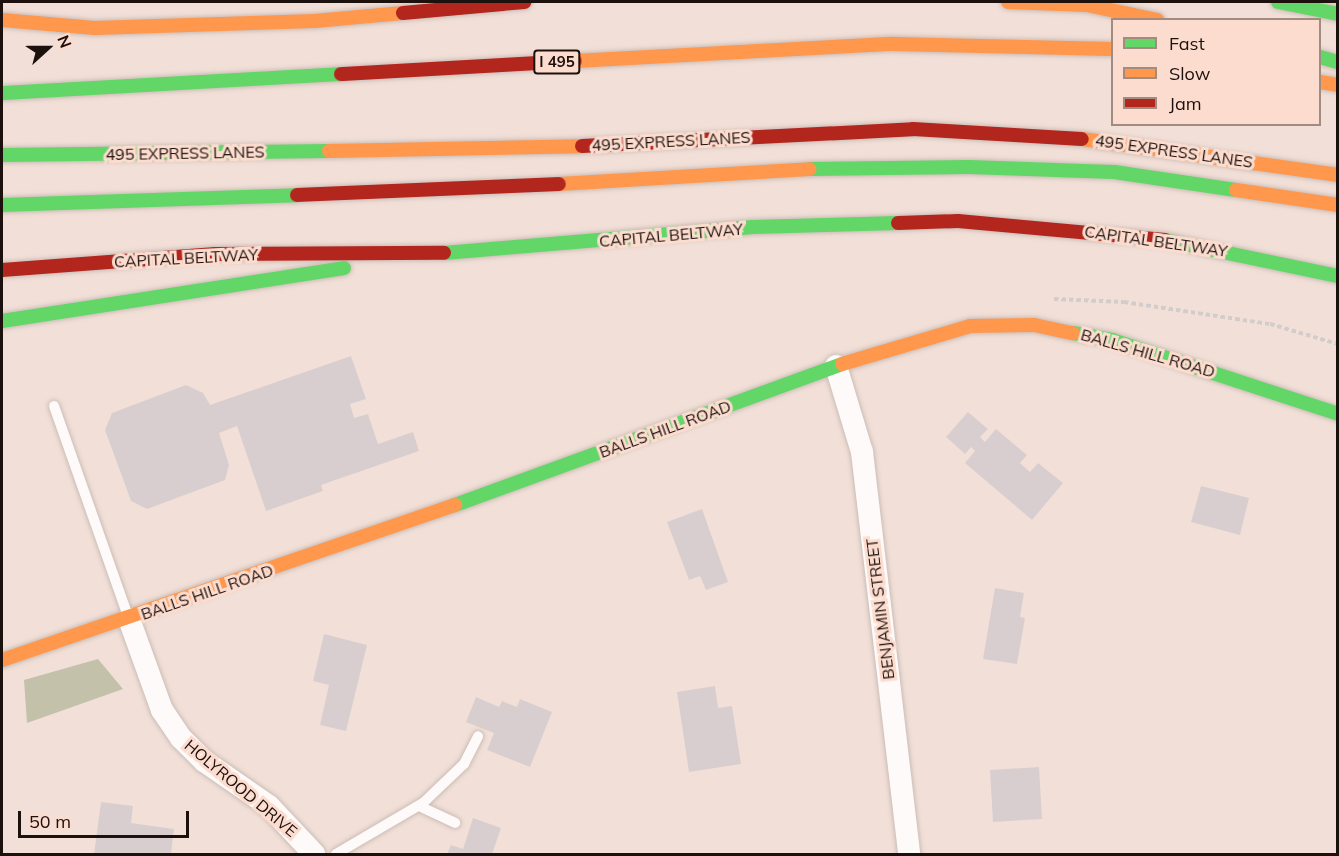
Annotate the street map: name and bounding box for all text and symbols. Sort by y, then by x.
north arrow [18,18,78,78]
legend [1111,18,1321,126]
text: N [53,32,76,51]
text: Fast [1169,32,1205,55]
road number: I 495 [533,50,581,74]
text: Slow [1169,62,1210,85]
text: Jam [1169,92,1202,115]
street label: 495 EXPRESS LANES [591,127,751,155]
street label: 495 EXPRESS LANES [1094,130,1254,172]
street label: 495 EXPRESS LANES [105,142,265,164]
street label: CAPITAL BELTWAY [598,219,744,251]
street label: CAPITAL BELTWAY [1083,221,1229,261]
street label: CAPITAL BELTWAY [113,245,259,271]
street label: BALLS HILL ROAD [1079,325,1217,381]
street label: BALLS HILL ROAD [597,396,733,462]
street label: BENJAMIN STREET [862,537,898,681]
street label: BALLS HILL ROAD [138,560,276,624]
street label: HOLYROOD DRIVE [181,735,301,841]
scale bar [21,799,192,837]
text: 50 m [29,810,71,833]

